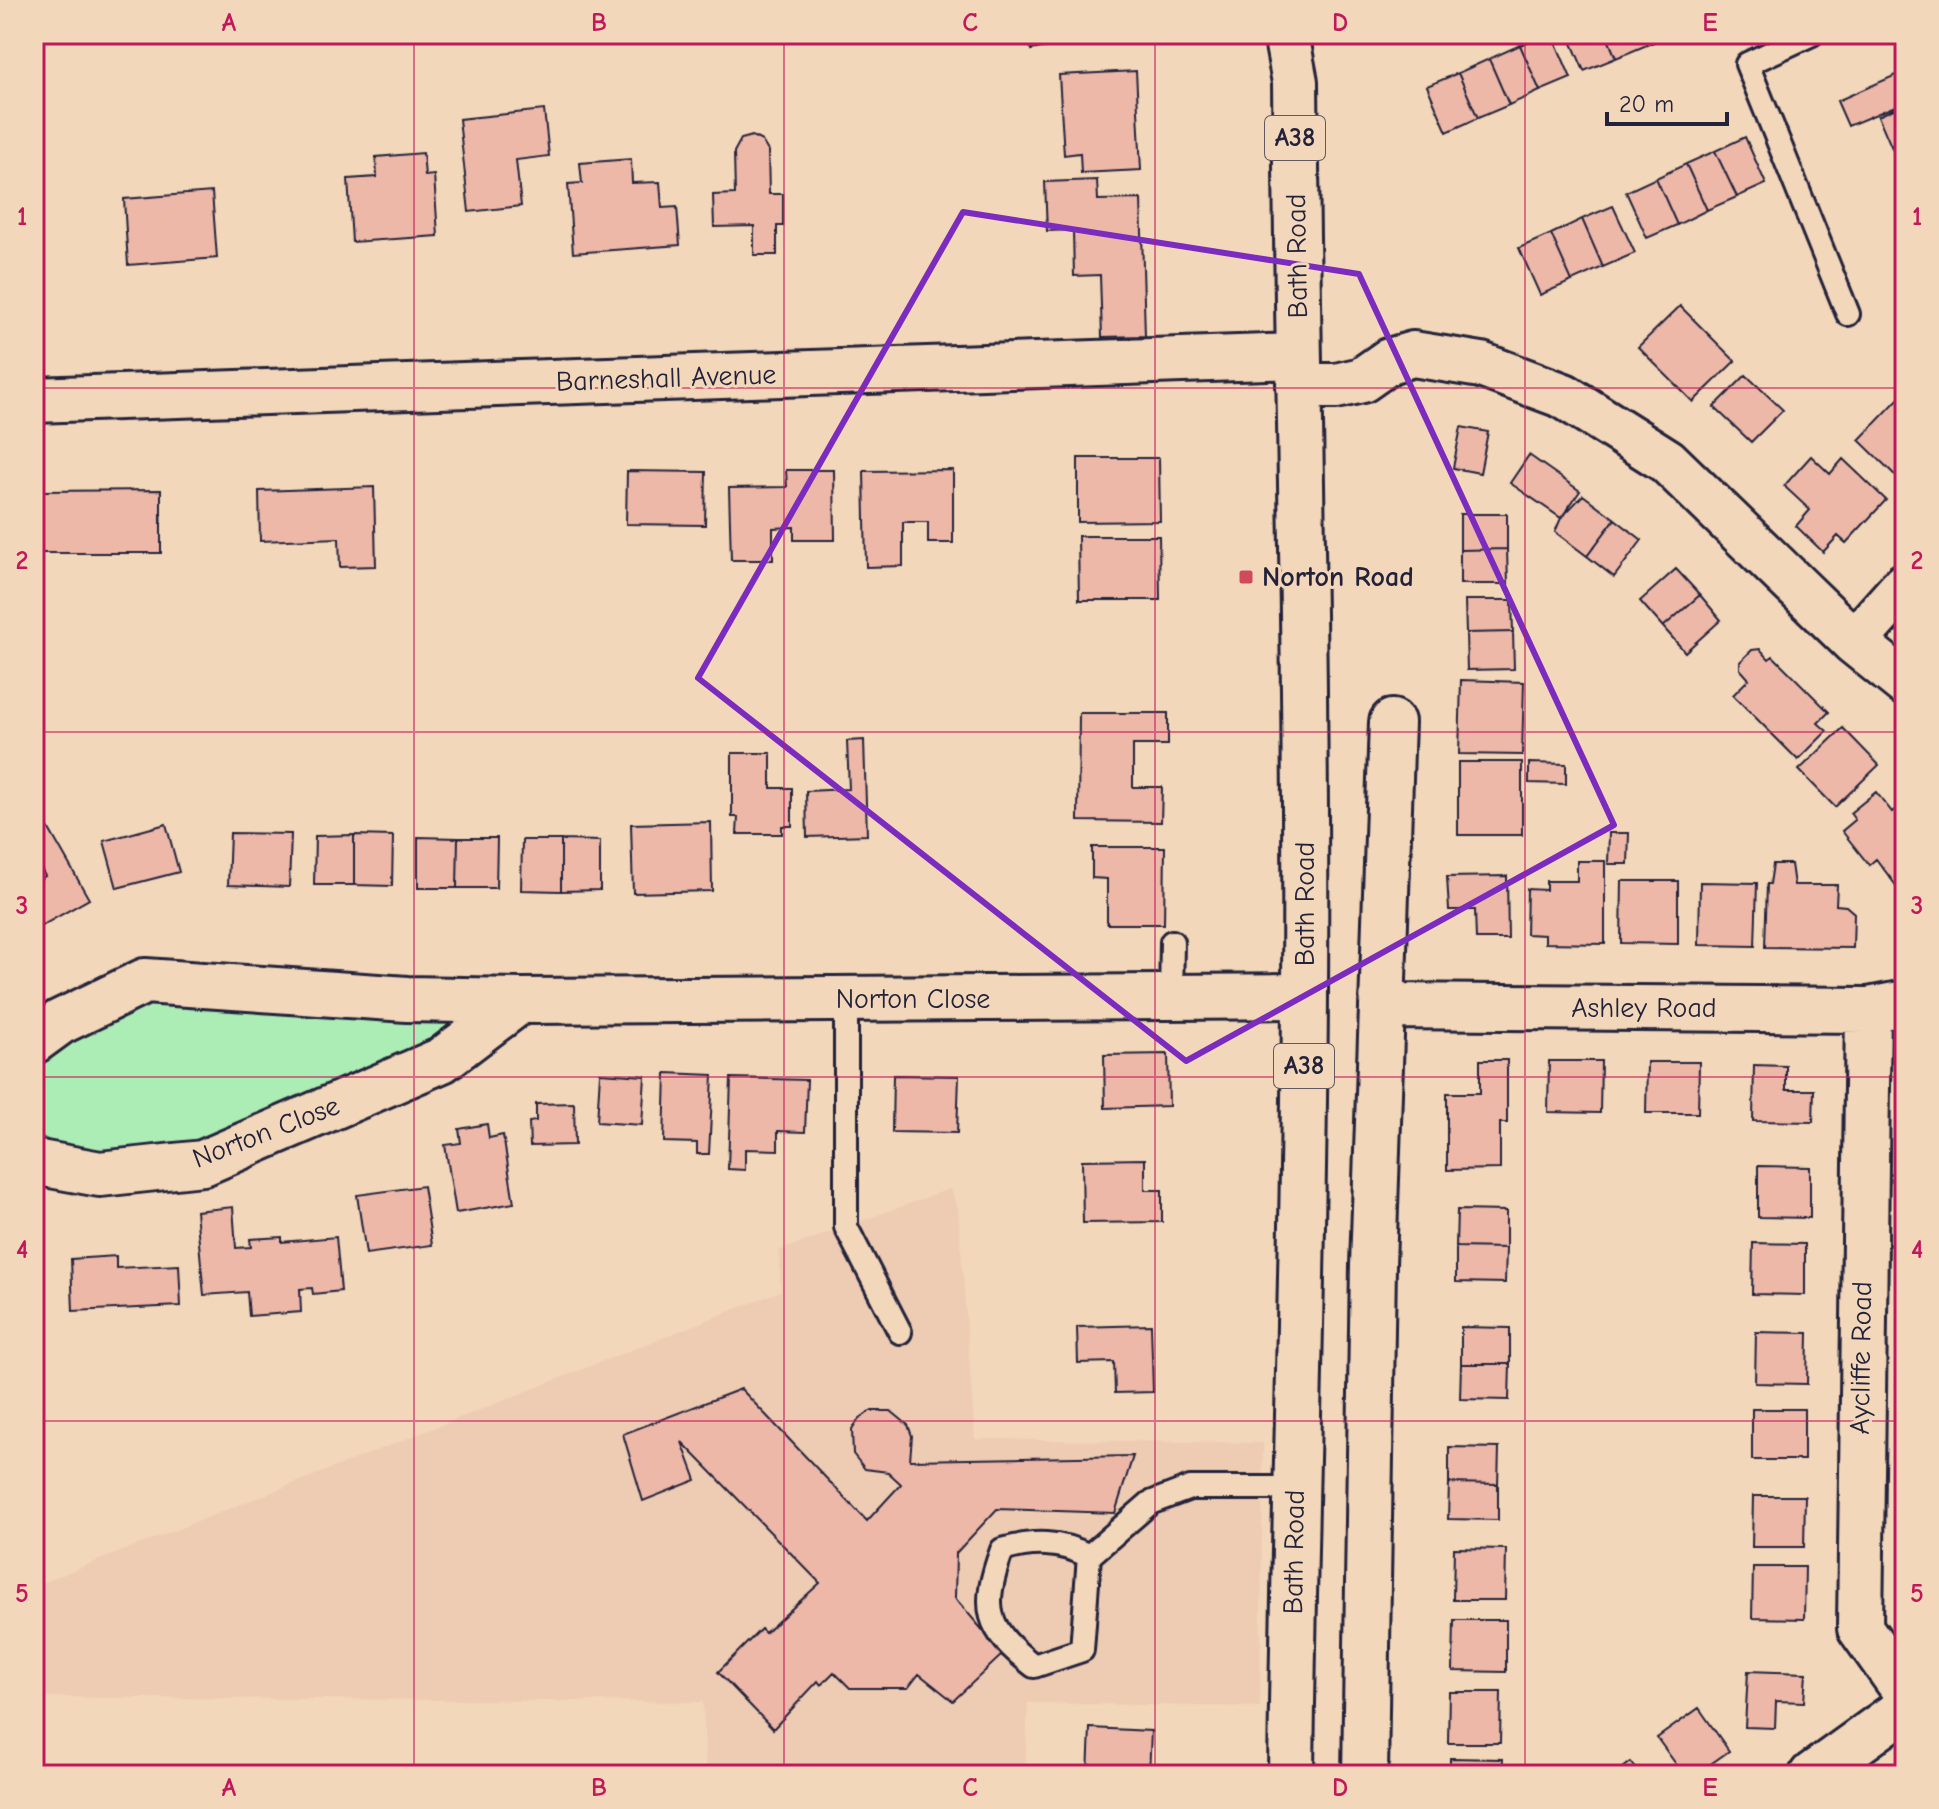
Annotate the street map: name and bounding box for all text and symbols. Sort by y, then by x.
text: A [222,8,237,38]
text: B [591,8,607,38]
text: C [962,8,978,38]
text: D [1332,8,1348,38]
text: E [1702,8,1718,38]
scale bar [1607,76,1727,126]
text: 20 m [1619,90,1674,118]
road number: A38 [1265,116,1325,160]
street label: Bath Road [1280,193,1314,319]
text: 1 [17,202,27,232]
text: 1 [1912,202,1922,232]
street label: Barneshall Avenue [555,358,777,398]
text: 2 [16,546,28,576]
text: 2 [1911,546,1923,576]
place label: Norton Road [1262,561,1414,593]
marker: Norton Road [1237,568,1255,586]
street label: Bath Road [1289,842,1321,966]
text: 3 [16,891,28,921]
text: 3 [1911,891,1923,921]
street label: Norton Close [836,983,990,1015]
street label: Ashley Road [1571,992,1717,1024]
road number: A38 [1274,1044,1334,1088]
street label: Norton Close [188,1089,344,1175]
text: 4 [16,1235,28,1265]
text: 4 [1911,1235,1923,1265]
street label: Aycliffe Road [1844,1281,1878,1435]
street label: Bath Road [1277,1489,1311,1615]
text: 5 [15,1579,29,1609]
text: 5 [1910,1579,1924,1609]
text: A [222,1773,237,1803]
text: B [591,1773,607,1803]
text: C [962,1773,978,1803]
text: D [1332,1773,1348,1803]
text: E [1702,1773,1718,1803]

